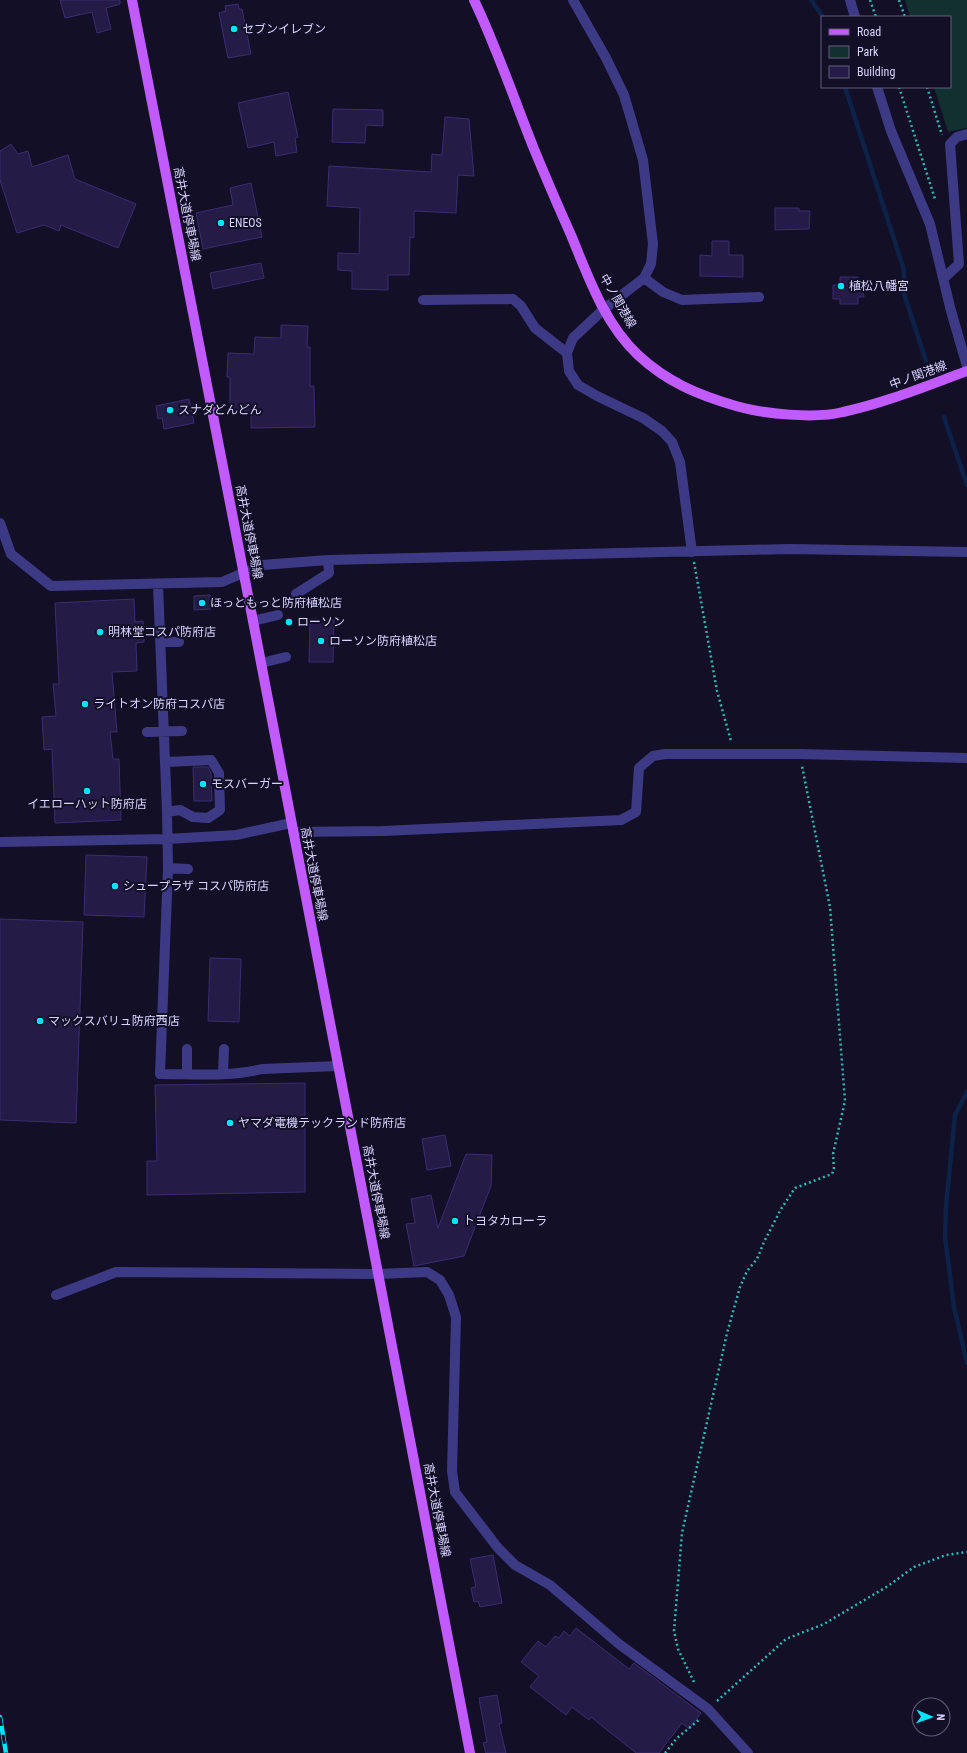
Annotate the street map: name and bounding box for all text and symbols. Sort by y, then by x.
legend [821,16,951,88]
place label: セブンイレブン [242,22,326,36]
marker: セブンイレブン [229,24,239,34]
text: Road [857,25,881,39]
text: Park [857,45,879,59]
text: Building [857,65,895,79]
street label: 高井大道停車場線 [171,166,203,262]
place label: ENEOS [229,216,262,230]
marker: ENEOS [216,218,226,228]
street label: 中ノ関港線 [597,272,639,330]
place label: 植松八幡宮 [849,279,909,293]
marker: 植松八幡宮 [836,281,846,291]
street label: 中ノ関港線 [887,358,949,392]
place label: スナダどんどん [178,403,262,417]
marker: スナダどんどん [165,405,175,415]
street label: 高井大道停車場線 [233,484,265,580]
place label: ほっともっと防府植松店 [210,596,342,610]
marker: ほっともっと防府植松店 [197,598,207,608]
place label: ローソン [297,615,345,629]
marker: ローソン [284,617,294,627]
place label: 明林堂コスパ防府店 [108,625,216,639]
marker: 明林堂コスパ防府店 [95,627,105,637]
place label: ローソン防府植松店 [329,634,437,648]
marker: ローソン防府植松店 [316,636,326,646]
place label: ライトオン防府コスパ店 [93,697,225,711]
marker: ライトオン防府コスパ店 [80,699,90,709]
place label: モスバーガー [211,777,283,791]
marker: モスバーガー [198,779,208,789]
marker: イエローハット防府店 [82,786,92,796]
place label: イエローハット防府店 [27,797,147,811]
street label: 高井大道停車場線 [298,826,330,922]
place label: シュープラザ コスパ防府店 [123,879,269,893]
marker: シュープラザ コスパ防府店 [110,881,120,891]
place label: マックスバリュ防府西店 [48,1014,180,1028]
marker: マックスバリュ防府西店 [35,1016,45,1026]
place label: ヤマダ電機テックランド防府店 [238,1116,406,1130]
marker: ヤマダ電機テックランド防府店 [225,1118,235,1128]
street label: 高井大道停車場線 [360,1144,392,1240]
place label: トヨタカローラ [463,1214,547,1228]
marker: トヨタカローラ [450,1216,460,1226]
street label: 高井大道停車場線 [421,1462,453,1558]
north arrow [911,1697,951,1737]
text: N [934,1714,947,1721]

